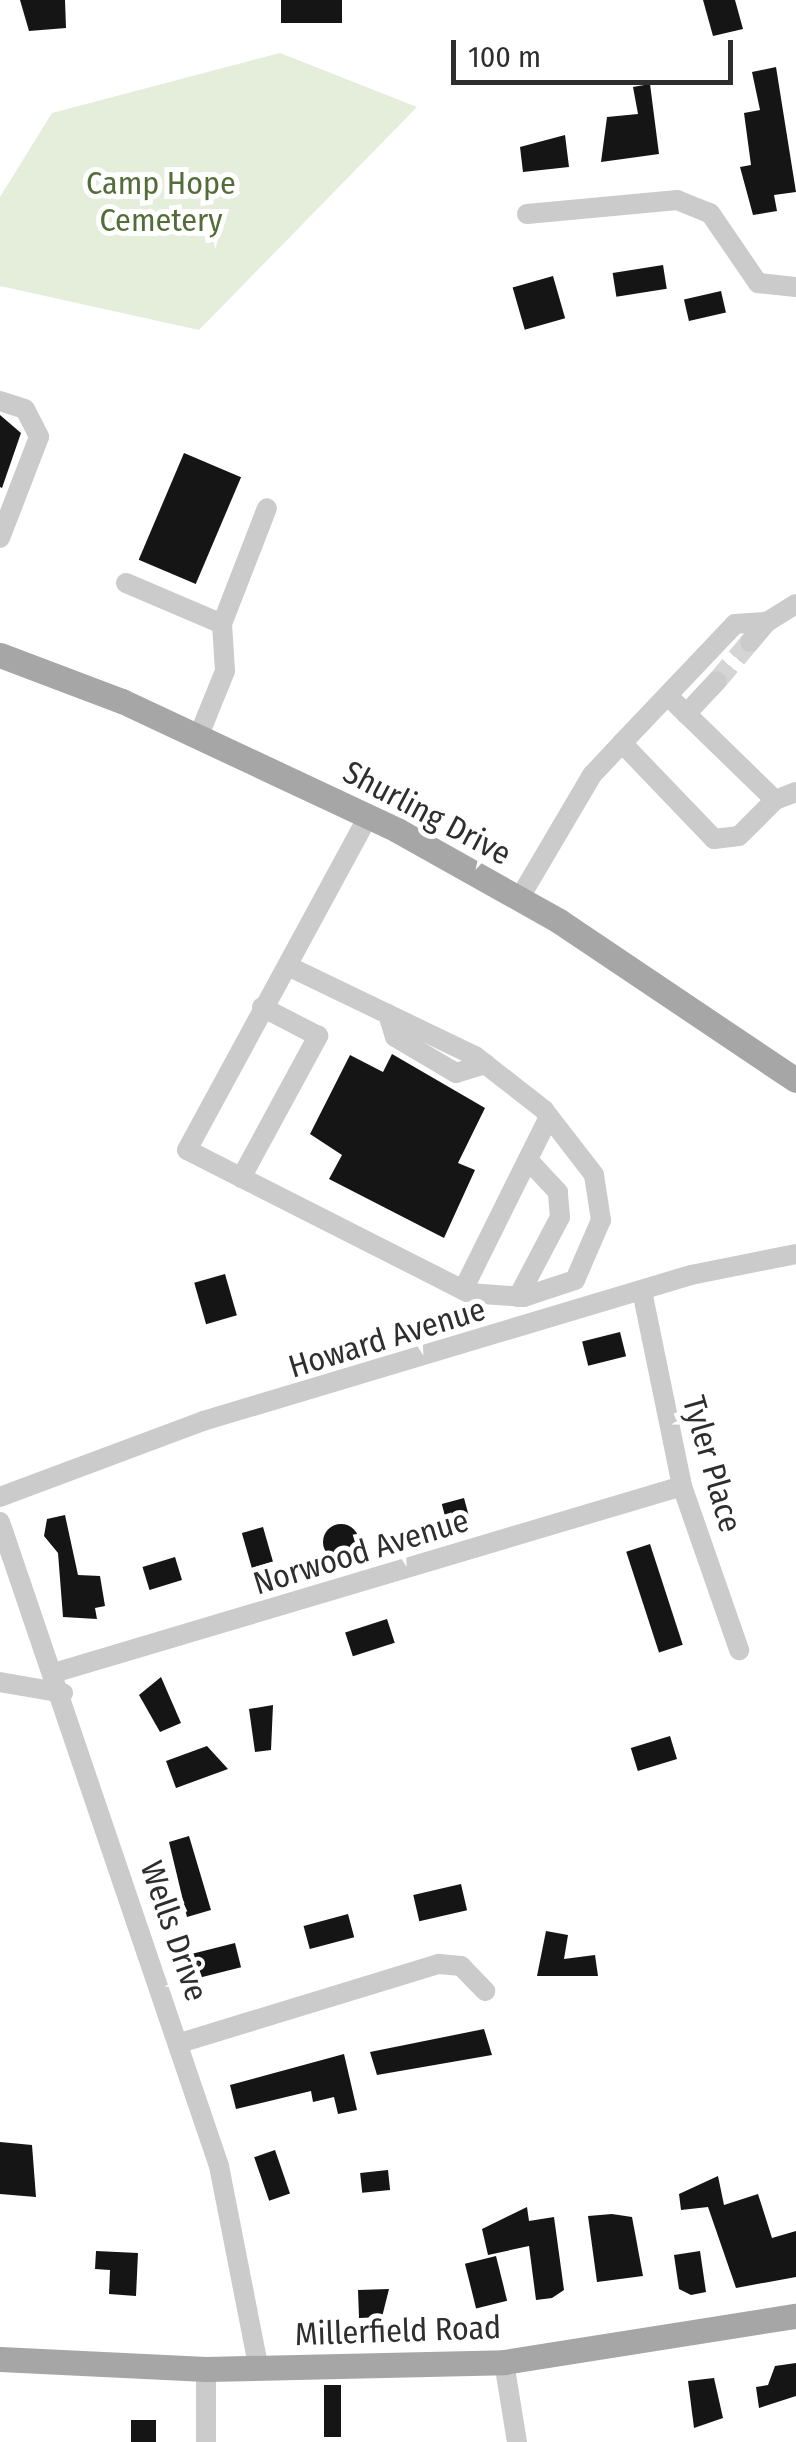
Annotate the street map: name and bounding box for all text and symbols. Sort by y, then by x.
scale bar [456,20,738,82]
text: 100 m [468,39,541,75]
park label: Camp Hope Cemetery [86,165,236,240]
street label: Shurling Drive [337,753,517,873]
street label: Howard Avenue [284,1290,490,1386]
street label: Tyler Place [674,1391,750,1537]
street label: Norwood Avenue [249,1501,473,1603]
street label: Wells Drive [132,1856,216,2006]
street label: Millerfield Road [294,2308,502,2354]

